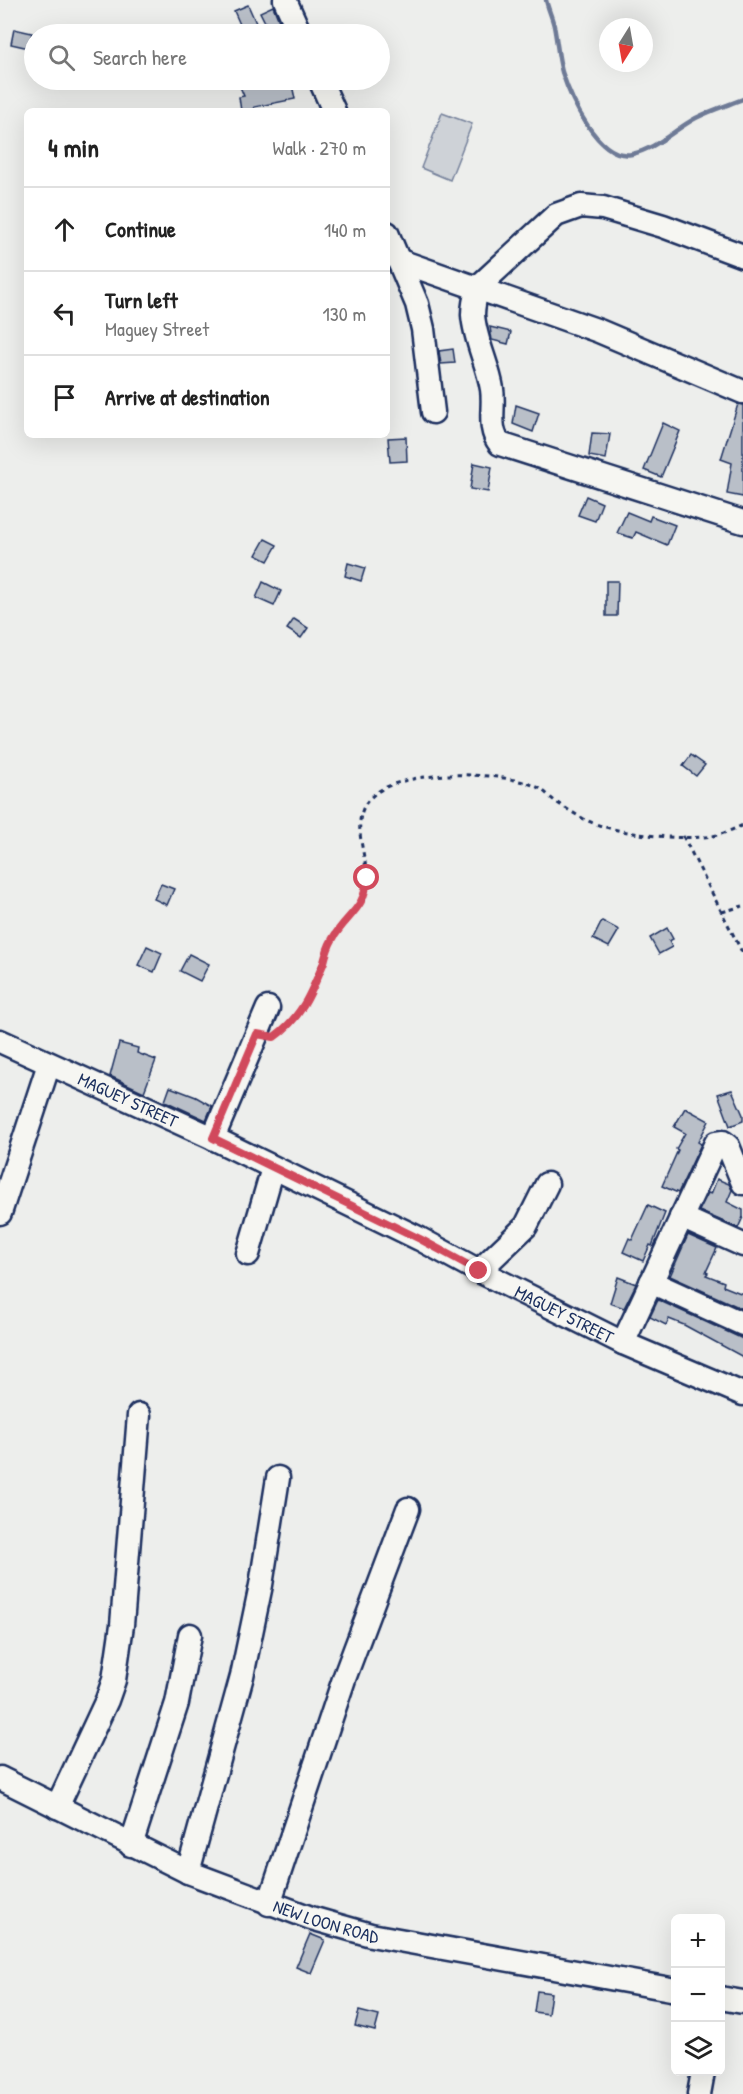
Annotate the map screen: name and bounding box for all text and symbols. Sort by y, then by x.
north arrow [599,18,653,72]
search box [24,24,390,90]
icon: search [45,41,78,74]
text: Search here [93,42,187,72]
text: 4 min [48,130,99,165]
text: Walk · 270 m [273,134,366,161]
icon: ahead [48,213,81,246]
text: Continue [105,214,176,244]
text: 140 m [324,216,366,243]
text: Turn left [105,285,178,315]
icon: left [48,297,81,330]
text: 130 m [323,300,366,327]
text: Maguey Street [105,315,209,342]
icon: arrive [48,381,81,414]
text: Arrive at destination [105,382,270,412]
route start [353,864,379,890]
street label: MAGUEY STREET [74,1066,183,1133]
route end [465,1257,491,1283]
street label: MAGUEY STREET [511,1279,619,1349]
street label: NEW LOON ROAD [270,1893,381,1949]
map controls [671,1914,725,2076]
button: + [671,1914,725,1968]
button: − [671,1968,725,2022]
button: layers [671,2022,725,2076]

